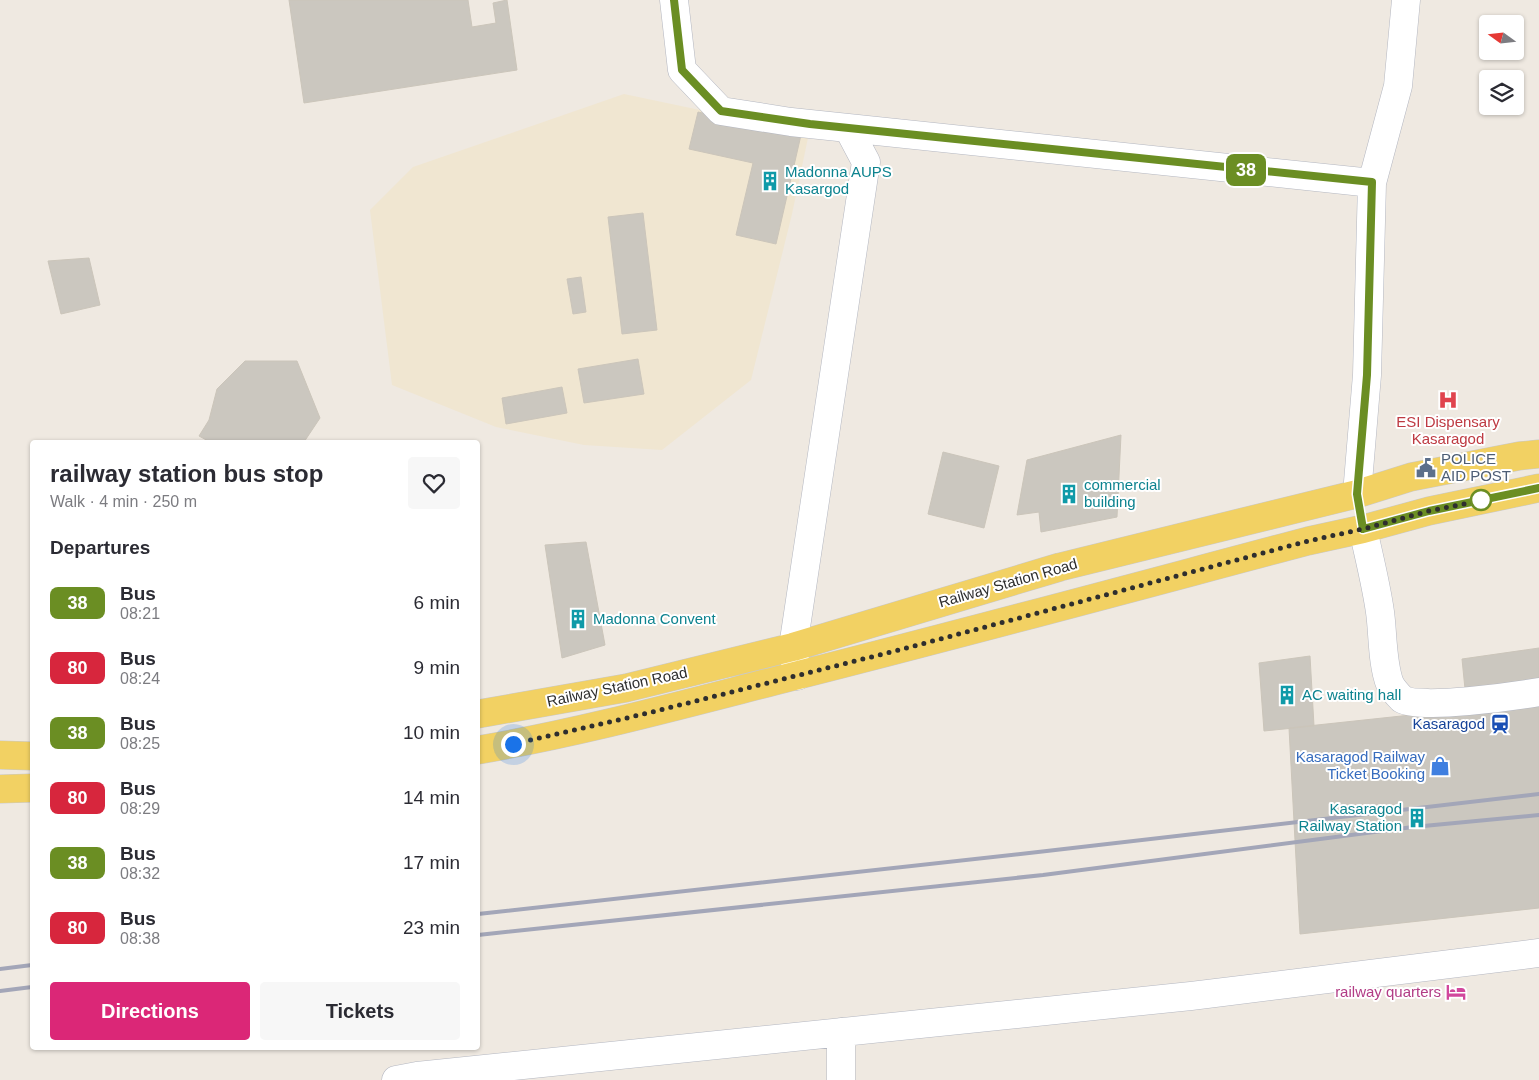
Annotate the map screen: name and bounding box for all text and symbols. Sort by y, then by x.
north arrow [1479,15,1524,60]
map controls [1479,15,1524,115]
button: layers [1479,70,1524,115]
line badge: 38 [1224,154,1268,186]
text: 38 [1236,160,1256,180]
place label: Madonna AUPS Kasargod [785,163,892,197]
building icon: Madonna AUPS Kasargod [759,170,781,192]
hospital icon: ESI Dispensary Kasaragod [1437,389,1459,411]
place label: ESI Dispensary Kasaragod [1396,413,1500,447]
place label: POLICE AID POST [1441,450,1511,484]
button: heart [408,457,460,509]
public building icon: POLICE AID POST [1415,457,1437,479]
text: railway station bus stop [50,460,323,487]
place label: commercial building [1084,476,1161,510]
building icon: commercial building [1058,483,1080,505]
unlabelled marker [1470,489,1492,511]
text: Walk · 4 min · 250 m [50,493,197,510]
text: Departures [50,537,150,558]
street label: Railway Station Road [937,555,1079,610]
text: Bus [120,583,156,604]
text: 6 min [414,592,460,613]
text: 38 [67,593,88,613]
text: 08:21 [120,605,160,622]
building icon: Madonna Convent [567,608,589,630]
place label: Madonna Convent [593,610,716,627]
text: Bus [120,648,156,669]
text: 9 min [414,657,460,678]
text: 80 [67,658,88,678]
street label: Railway Station Road [545,663,689,710]
text: 08:24 [120,670,160,687]
building icon: AC waiting hall [1276,684,1298,706]
place label: AC waiting hall [1302,686,1401,703]
text: Bus [120,713,156,734]
station icon: Kasaragod [1489,713,1511,735]
place label: Kasaragod [1412,715,1485,732]
text: 10 min [403,722,460,743]
text: 38 [67,723,88,743]
your location [501,732,526,757]
text: 08:25 [120,735,160,752]
place label: Kasaragod Railway Ticket Booking [1296,748,1425,782]
shop icon: Kasaragod Railway Ticket Booking [1429,755,1451,777]
text: Bus [120,778,156,799]
text: 14 min [403,787,460,808]
text: 80 [67,788,88,808]
text: 08:29 [120,800,160,817]
place label: Kasaragod Railway Station [1299,800,1402,834]
building icon: Kasaragod Railway Station [1406,807,1428,829]
text: Bus [120,843,156,864]
text: 17 min [403,852,460,873]
text: 38 [67,853,88,873]
text: 08:32 [120,865,160,882]
text: Bus [120,908,156,929]
text: 23 min [403,917,460,938]
text: 80 [67,918,88,938]
text: 08:38 [120,930,160,947]
hotel icon: railway quarters [1445,981,1467,1003]
button: Directions [50,982,250,1040]
button: Tickets [260,982,460,1040]
place label: railway quarters [1335,983,1441,1000]

